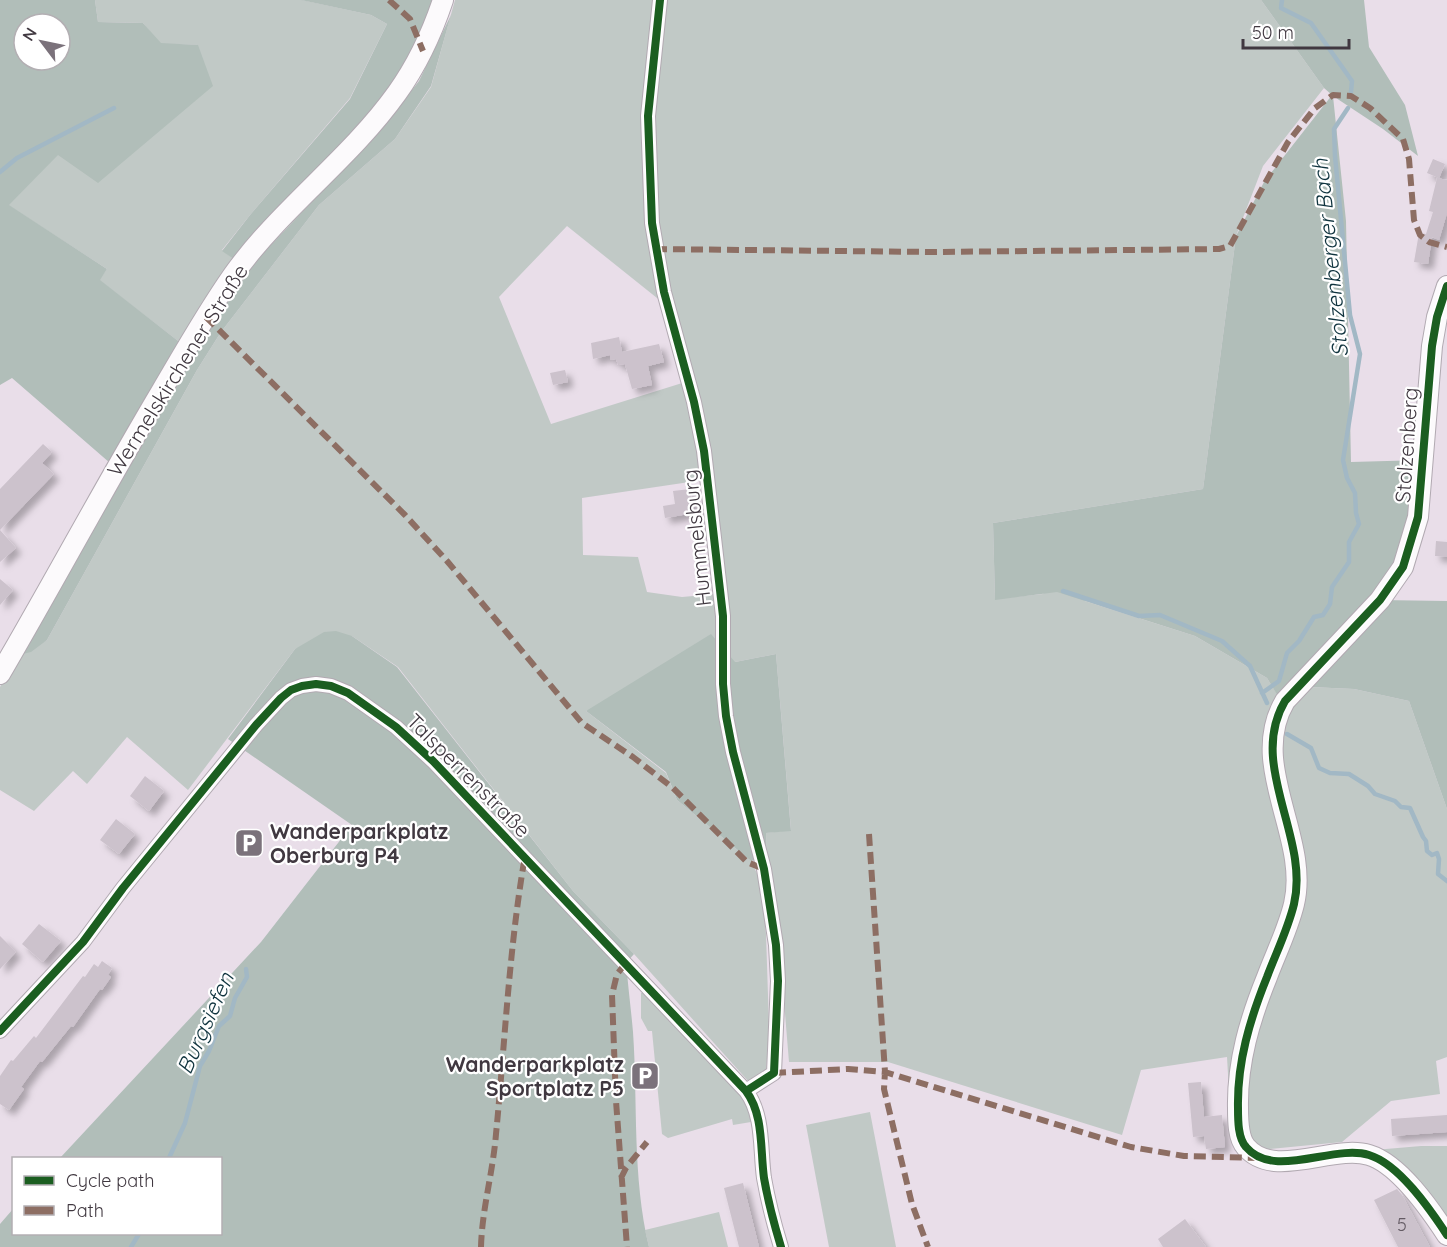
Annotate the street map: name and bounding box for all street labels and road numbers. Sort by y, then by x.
street label: Wermelskirchener Straße [101,259,253,481]
street label: Stolzenberg [1389,386,1423,504]
street label: Hummelsburg [676,468,716,608]
street label: Talsperrenstraße [402,708,536,842]

